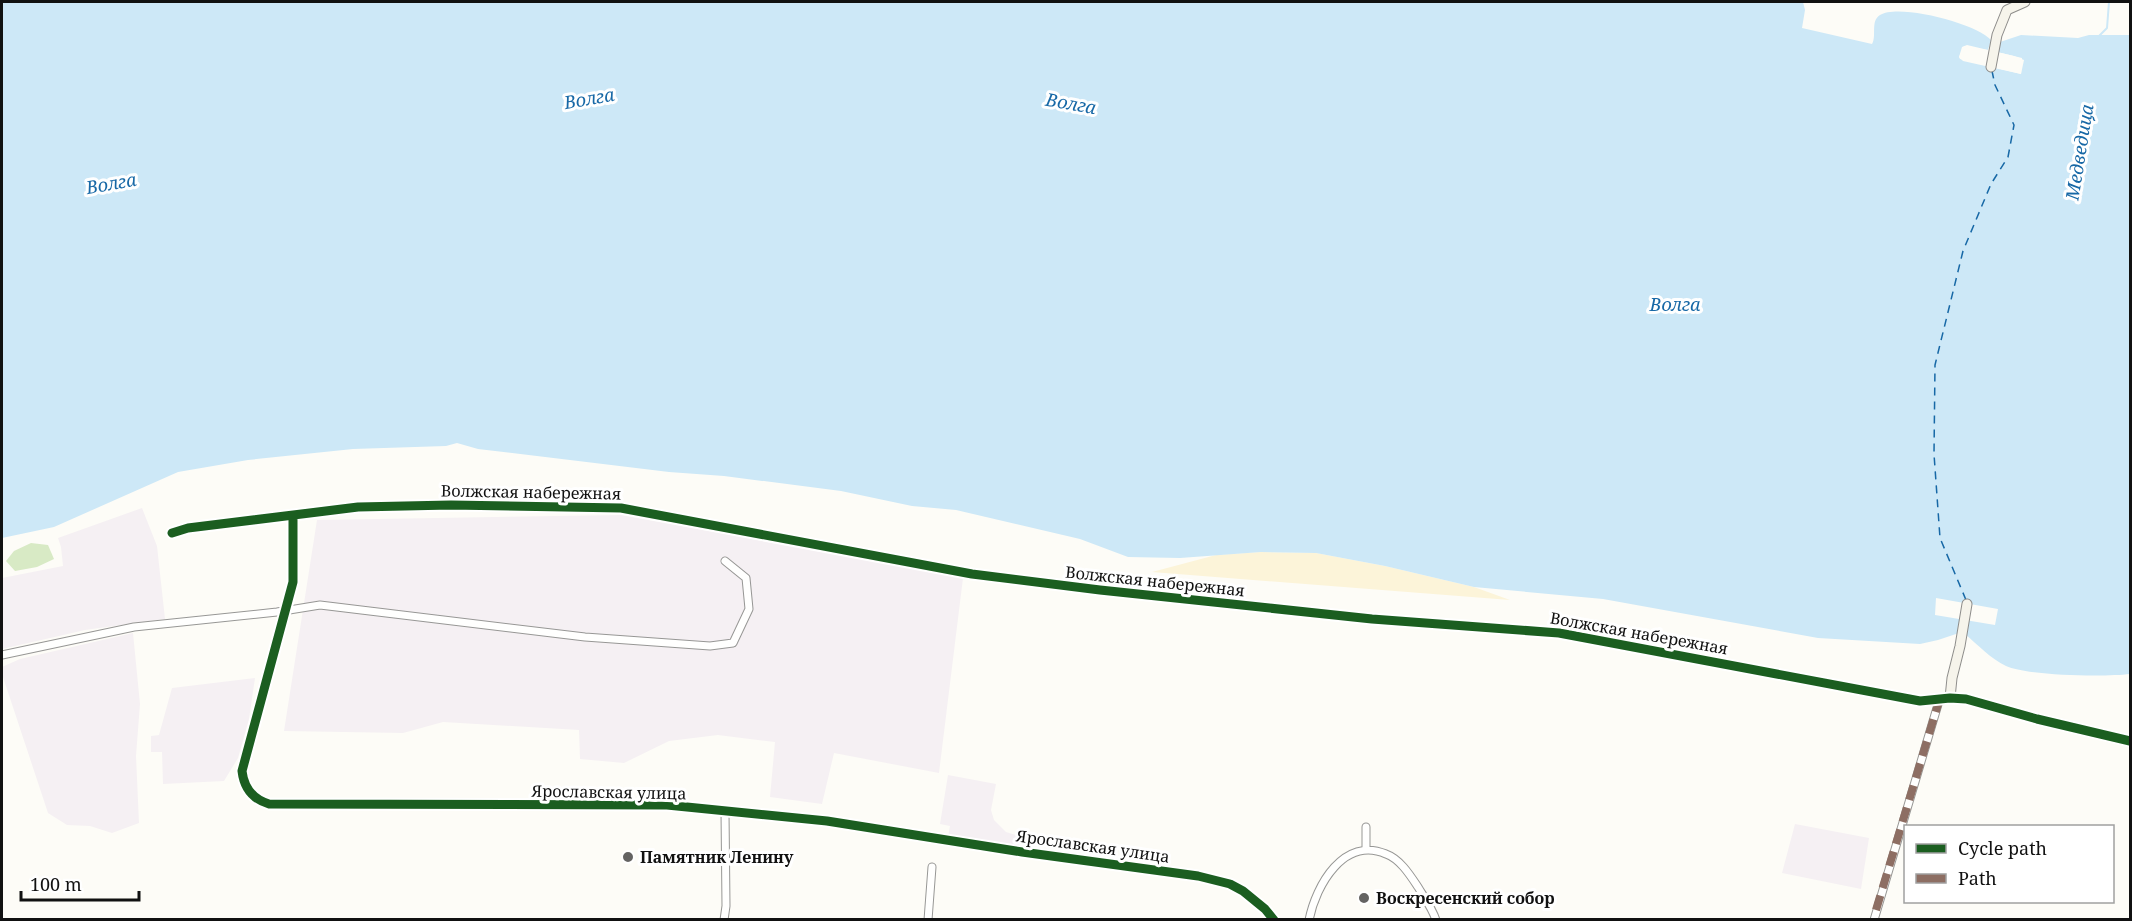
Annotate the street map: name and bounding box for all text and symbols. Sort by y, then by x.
water label: Волга [561,82,616,114]
water label: Волга [1043,87,1098,119]
water label: Медведица [2059,102,2098,203]
water label: Волга [83,167,138,199]
water label: Волга [1649,292,1700,316]
street label: Волжская набережная [441,479,621,505]
street label: Волжская набережная [1064,561,1246,601]
street label: Волжская набережная [1548,607,1730,659]
street label: Ярославская улица [530,780,687,804]
street label: Ярославская улица [1014,824,1171,868]
legend [1904,825,2114,903]
text: Cycle path [1958,836,2047,860]
place label: Памятник Ленину [640,846,794,868]
marker: Памятник Ленину [621,850,635,864]
scale bar [21,864,140,902]
text: Path [1958,866,1997,890]
text: 100 m [30,872,82,896]
place label: Воскресенский собор [1376,887,1555,909]
marker: Воскресенский собор [1357,891,1371,905]

